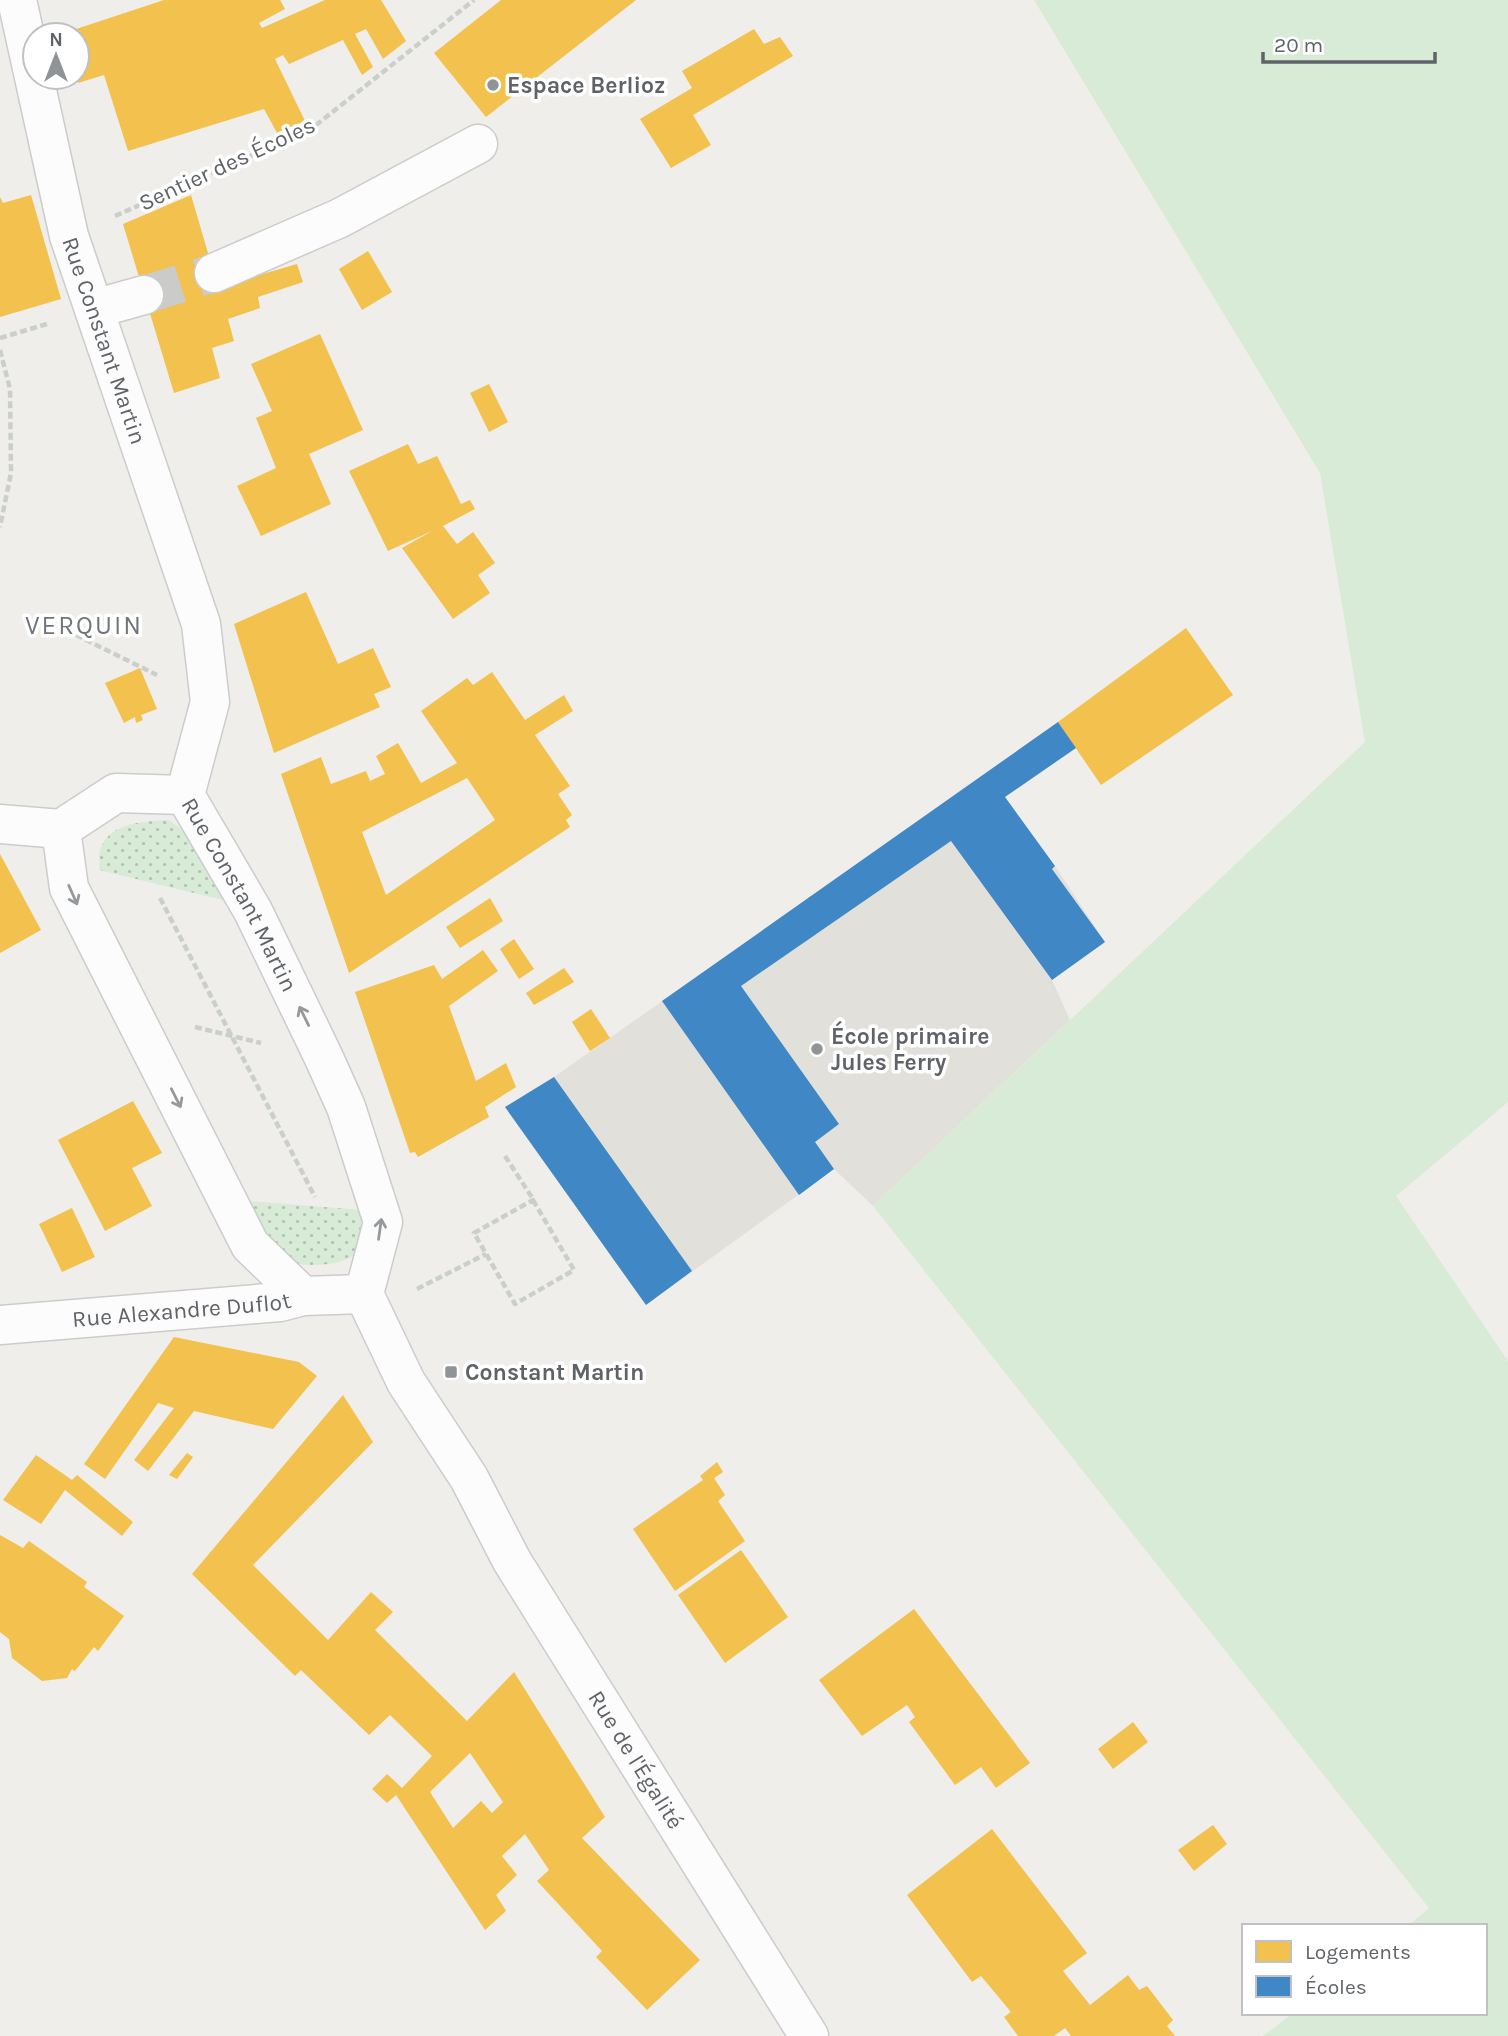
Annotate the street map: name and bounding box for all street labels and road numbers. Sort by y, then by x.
street label: Sentier des Écoles [135,111,319,217]
street label: Rue Constant Martin [57,233,152,448]
street label: Rue Constant Martin [176,793,303,996]
street label: Rue Alexandre Duflot [71,1286,294,1333]
street label: Rue de l'Égalité [583,1685,690,1834]

